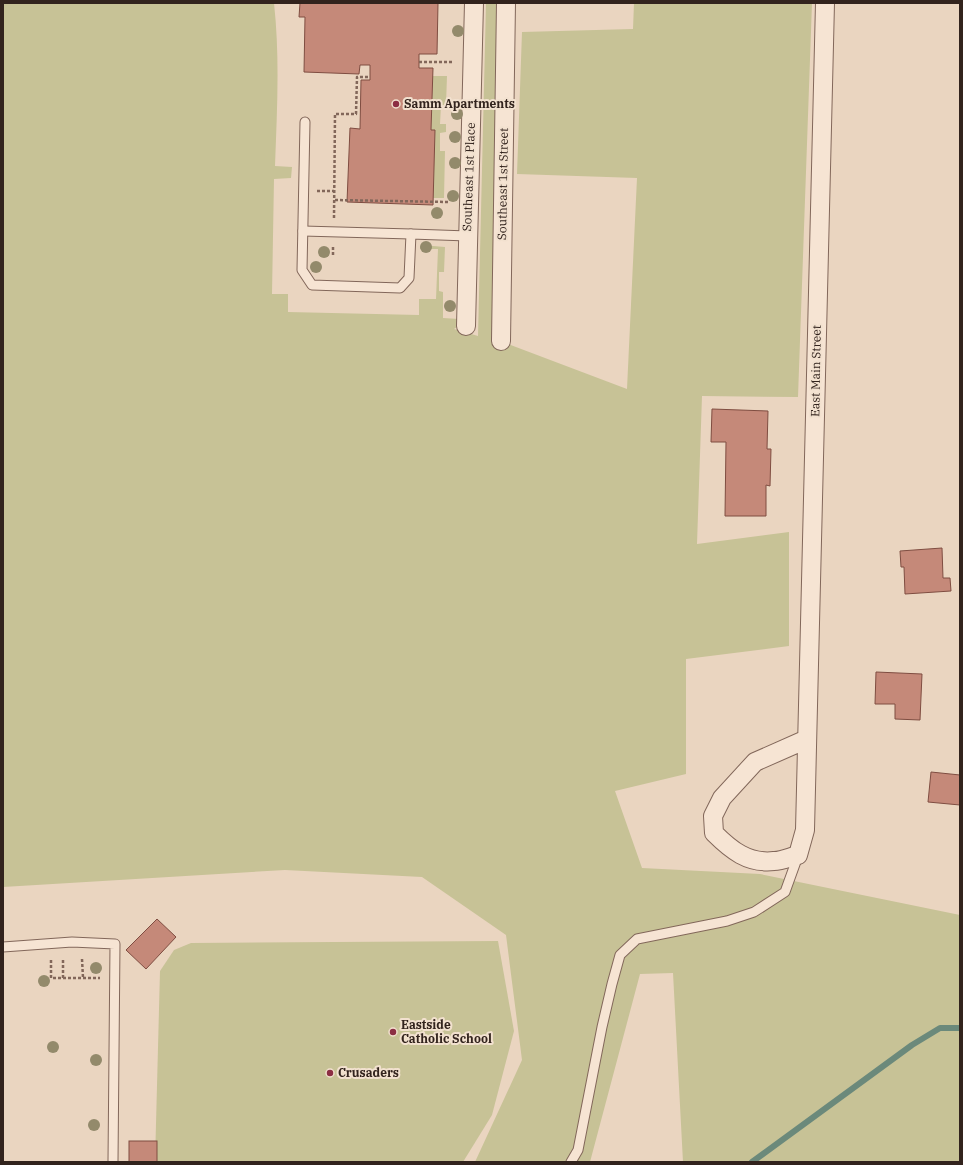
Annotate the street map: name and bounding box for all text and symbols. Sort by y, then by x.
place label: Samm Apartments [404,96,515,111]
marker: Samm Apartments [391,99,401,109]
street label: Southeast 1st Place [459,122,478,232]
street label: Southeast 1st Street [494,128,511,240]
street label: East Main Street [807,325,824,417]
place label: Eastside Catholic School [401,1017,492,1046]
marker: Eastside Catholic School [388,1027,398,1037]
place label: Crusaders [338,1065,399,1080]
marker: Crusaders [325,1068,335,1078]

